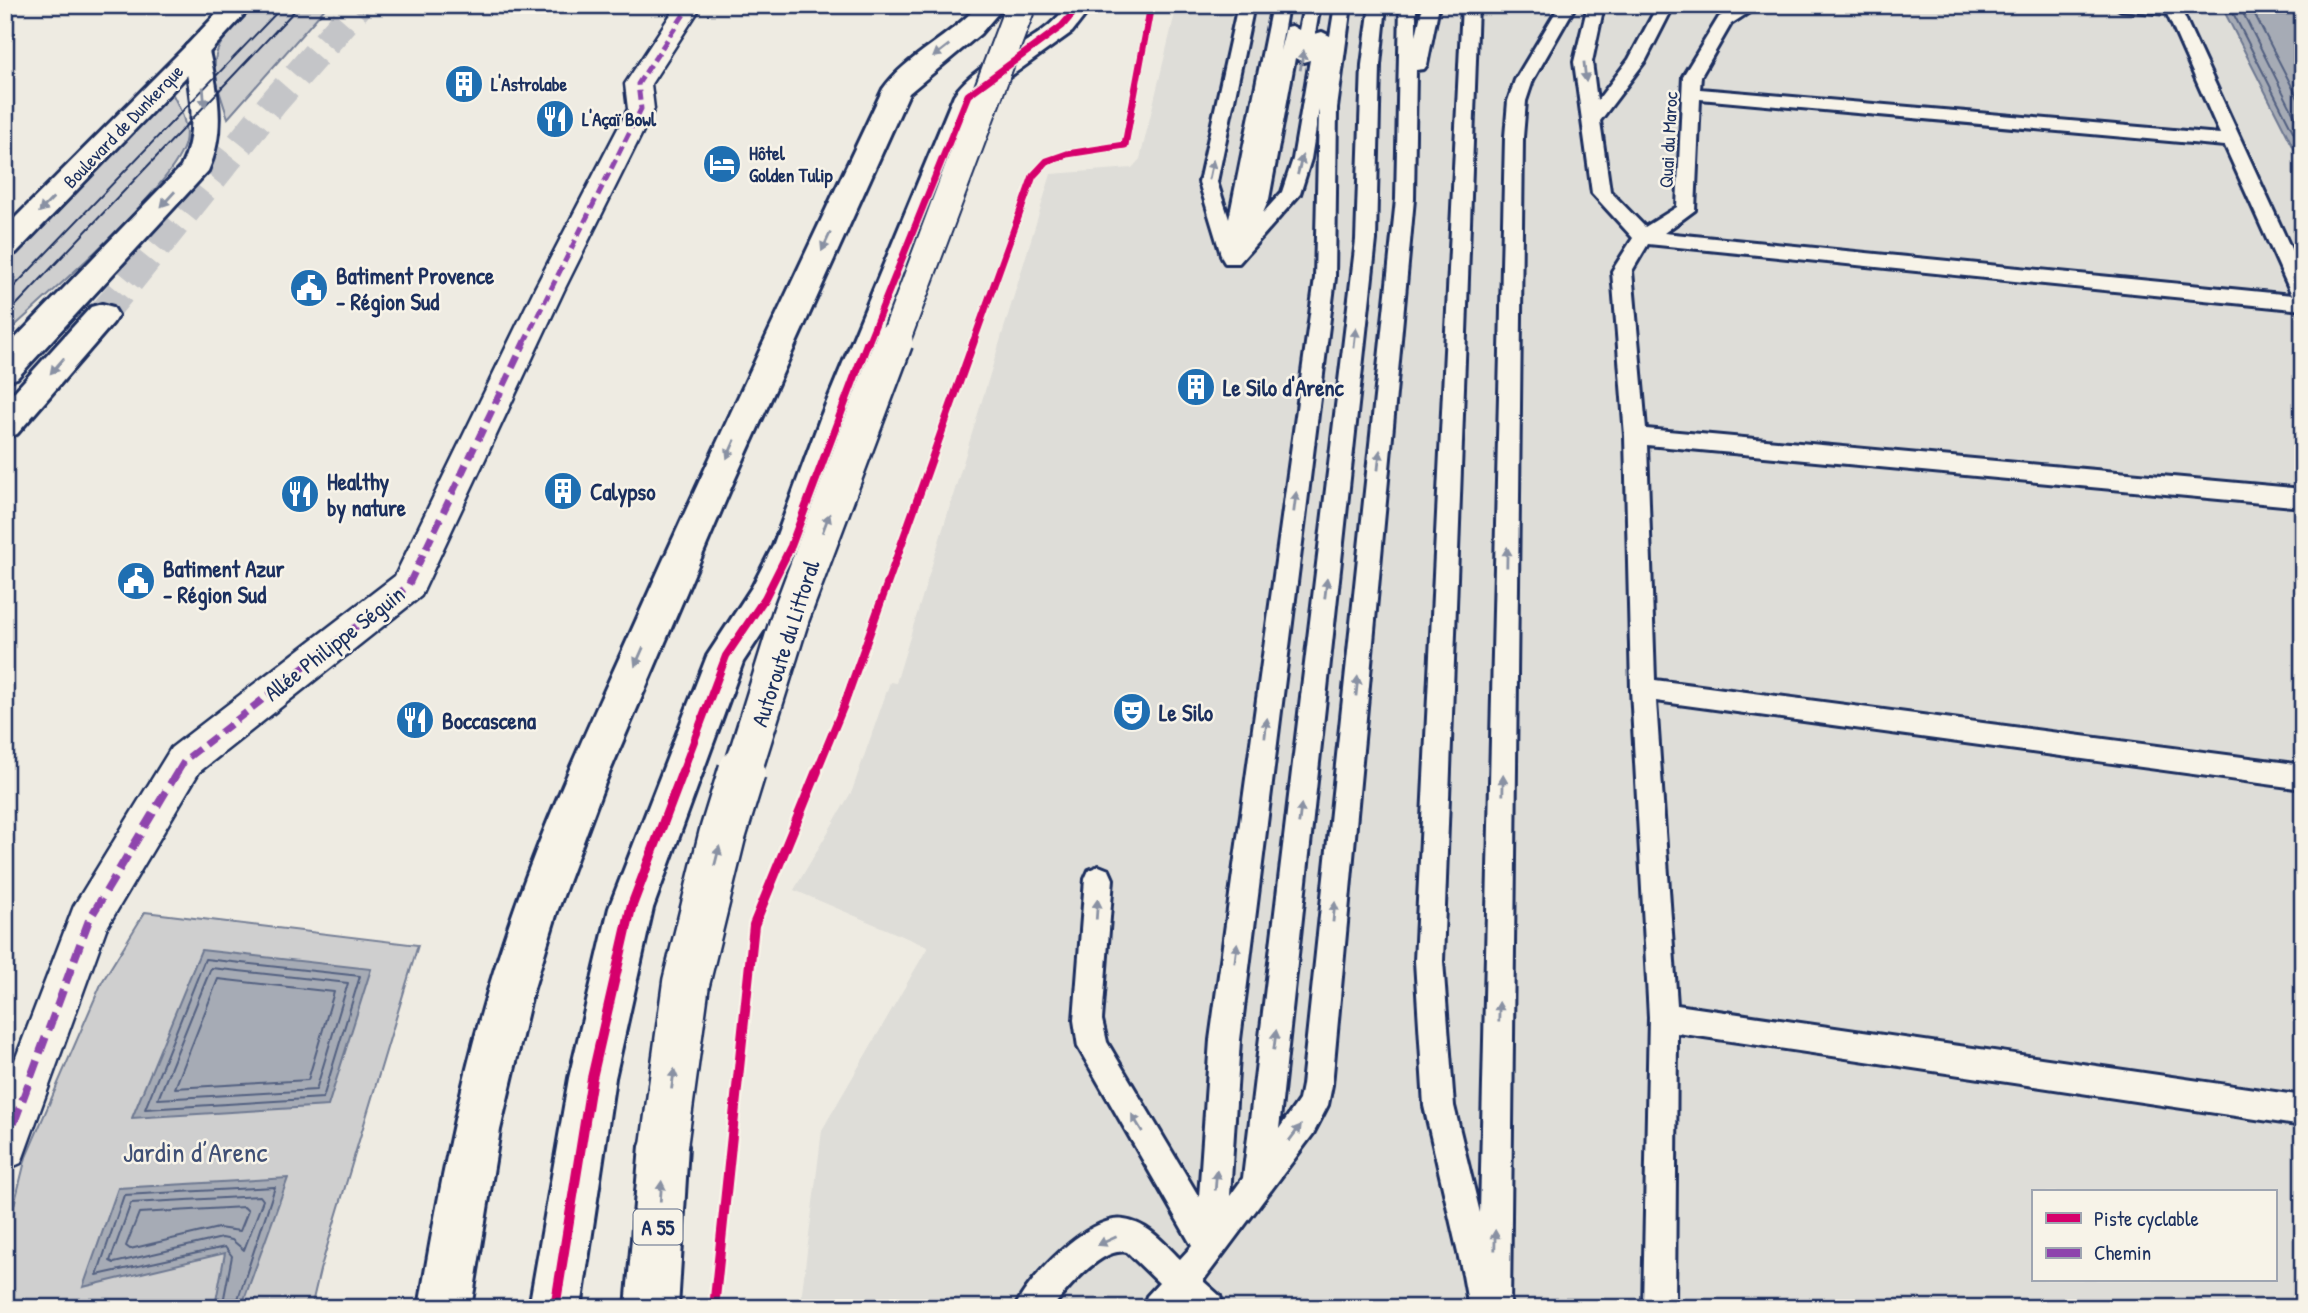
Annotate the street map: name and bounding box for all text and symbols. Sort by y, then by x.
one-way arrow [933,43,951,58]
one-way arrow [1297,49,1308,71]
street label: Boulevard de Dunkerque [57,58,189,194]
one-way arrow [1580,61,1591,83]
building icon: L'Astrolabe [443,63,485,105]
place label: L'Astrolabe [491,71,568,97]
one-way arrow [199,86,210,108]
street label: Quai du Maroc [1652,90,1684,189]
restaurant icon: L'Açaï Bowl [534,98,576,140]
place label: L'Açaï Bowl [582,106,657,132]
place label: Hôtel Golden Tulip [749,140,834,189]
hotel icon: Hôtel Golden Tulip [701,143,743,185]
one-way arrow [1295,154,1306,176]
one-way arrow [1205,159,1216,181]
one-way arrow [160,190,176,207]
one-way arrow [37,196,54,213]
one-way arrow [820,232,832,252]
place label: Batiment Provence - Région Sud [336,260,495,318]
public building icon: Batiment Provence - Région Sud [288,267,330,309]
one-way arrow [1350,326,1361,348]
one-way arrow [49,357,65,374]
building icon: Le Silo d'Arenc [1175,366,1217,408]
place label: Le Silo d'Arenc [1223,372,1345,403]
one-way arrow [725,439,737,459]
one-way arrow [1374,448,1385,470]
place label: Healthy by nature [327,466,407,524]
building icon: Calypso [542,470,584,512]
restaurant icon: Healthy by nature [279,473,321,515]
place label: Calypso [590,476,656,508]
one-way arrow [1290,491,1301,513]
one-way arrow [821,513,832,534]
one-way arrow [1501,546,1512,568]
place label: Batiment Azur - Région Sud [163,553,284,611]
street label: Autoroute du Littoral [743,555,827,730]
public building icon: Batiment Azur - Région Sud [115,560,157,602]
one-way arrow [1321,577,1332,599]
street label: Allée Philippe Séguin [257,578,411,708]
one-way arrow [633,647,645,667]
one-way arrow [1351,675,1362,697]
theatre icon: Le Silo [1111,691,1153,733]
place label: Le Silo [1159,697,1214,728]
restaurant icon: Boccascena [394,699,436,741]
place label: Boccascena [442,705,536,736]
one-way arrow [1260,716,1271,738]
one-way arrow [1497,773,1509,795]
one-way arrow [1295,803,1306,825]
one-way arrow [712,845,723,867]
one-way arrow [1092,897,1103,919]
one-way arrow [1329,901,1340,923]
one-way arrow [1231,942,1242,964]
one-way arrow [1493,1001,1505,1023]
one-way arrow [1269,1029,1280,1051]
one-way arrow [668,1068,679,1090]
one-way arrow [1131,1114,1144,1133]
one-way arrow [1287,1124,1301,1142]
park label: Jardin d’Arenc [123,1133,267,1171]
one-way arrow [1210,1168,1221,1190]
one-way arrow [656,1180,667,1202]
legend [2032,1190,2276,1282]
text: Piste cyclable [2094,1204,2199,1233]
road number: A 55 [634,1210,682,1244]
one-way arrow [1490,1228,1501,1250]
one-way arrow [1096,1235,1117,1246]
text: Chemin [2094,1238,2151,1267]

